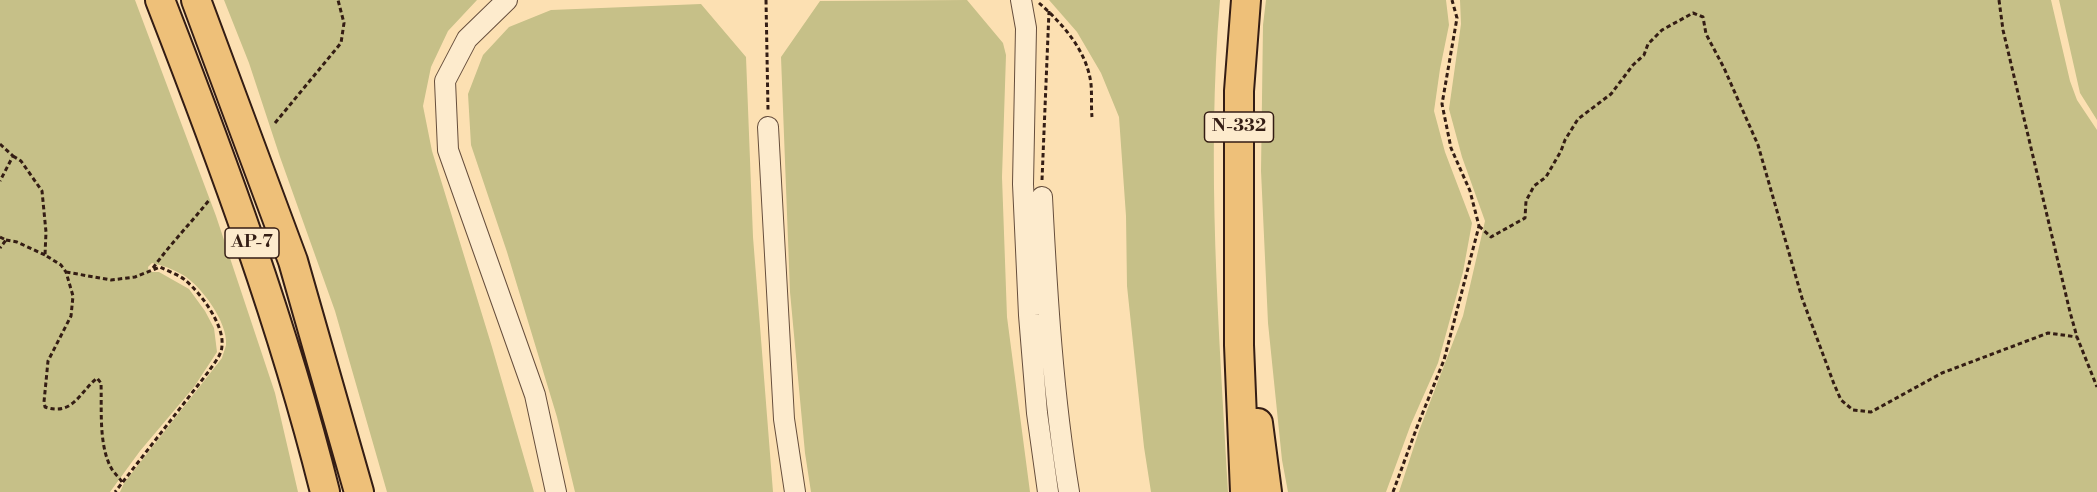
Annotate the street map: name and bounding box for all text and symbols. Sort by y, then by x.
road number: N-332 [1204,112,1274,142]
road number: AP-7 [225,228,279,258]

